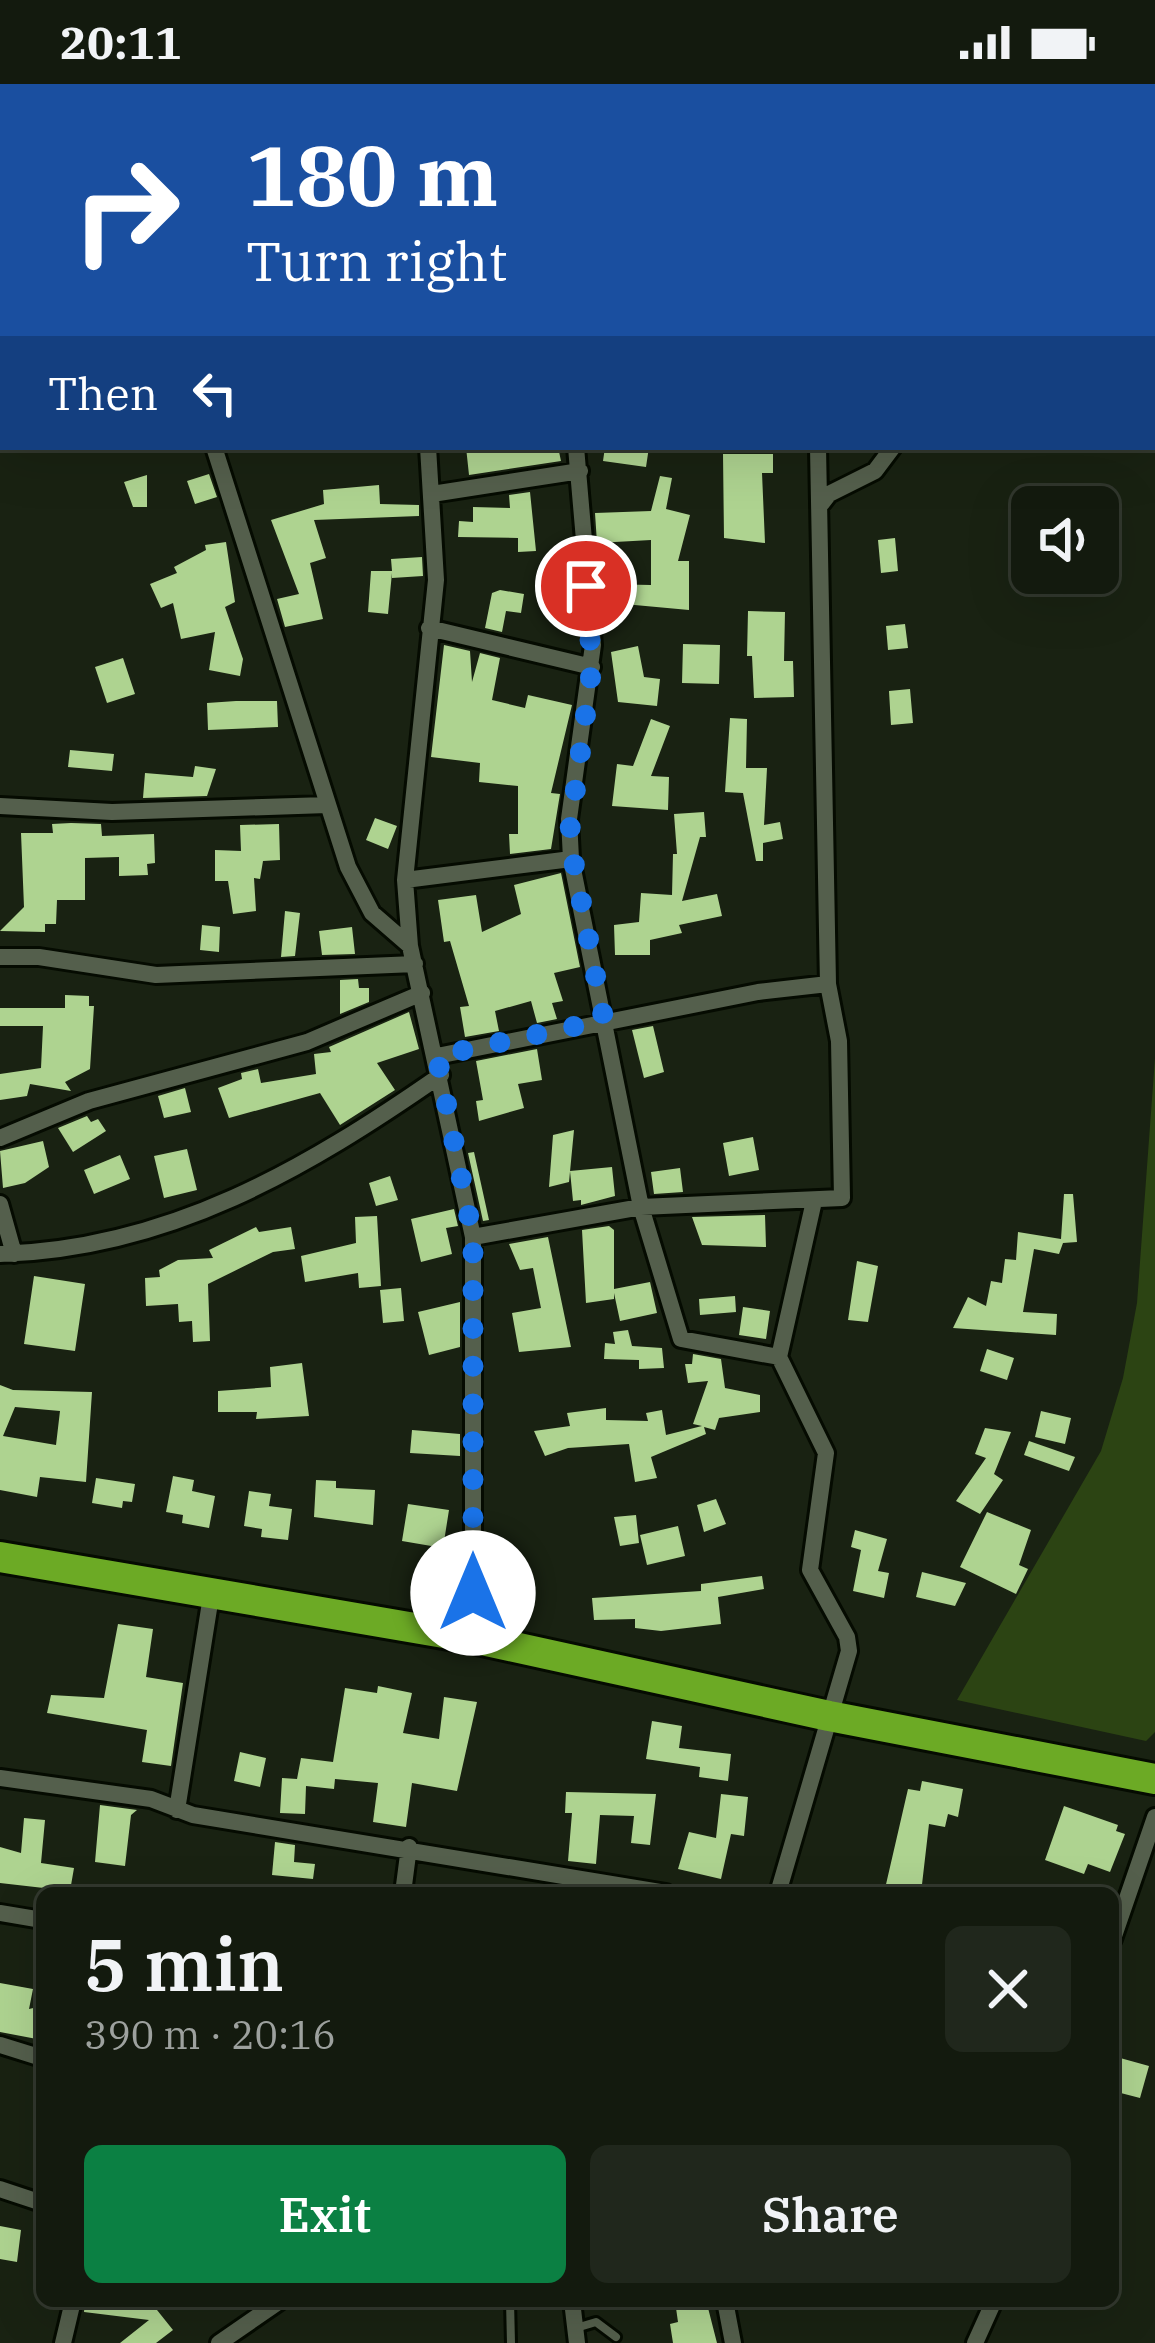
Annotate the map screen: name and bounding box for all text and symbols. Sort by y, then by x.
text: 20:11 [60,13,182,71]
text: 180 m [246,120,498,229]
icon: right [48,132,204,288]
text: Turn right [246,226,508,296]
icon: left [182,360,248,426]
text: Then [48,364,158,422]
map controls [1011,486,1119,594]
button: sound [1011,486,1119,594]
pin [535,535,637,637]
icon: arrive [553,553,619,619]
position arrow [410,1530,536,1656]
text: 5 min [84,1917,284,2011]
button: close [945,1926,1071,2052]
text: 390 m · 20:16 [84,2009,336,2060]
button: Exit [84,2145,566,2283]
button: Share [590,2145,1071,2283]

